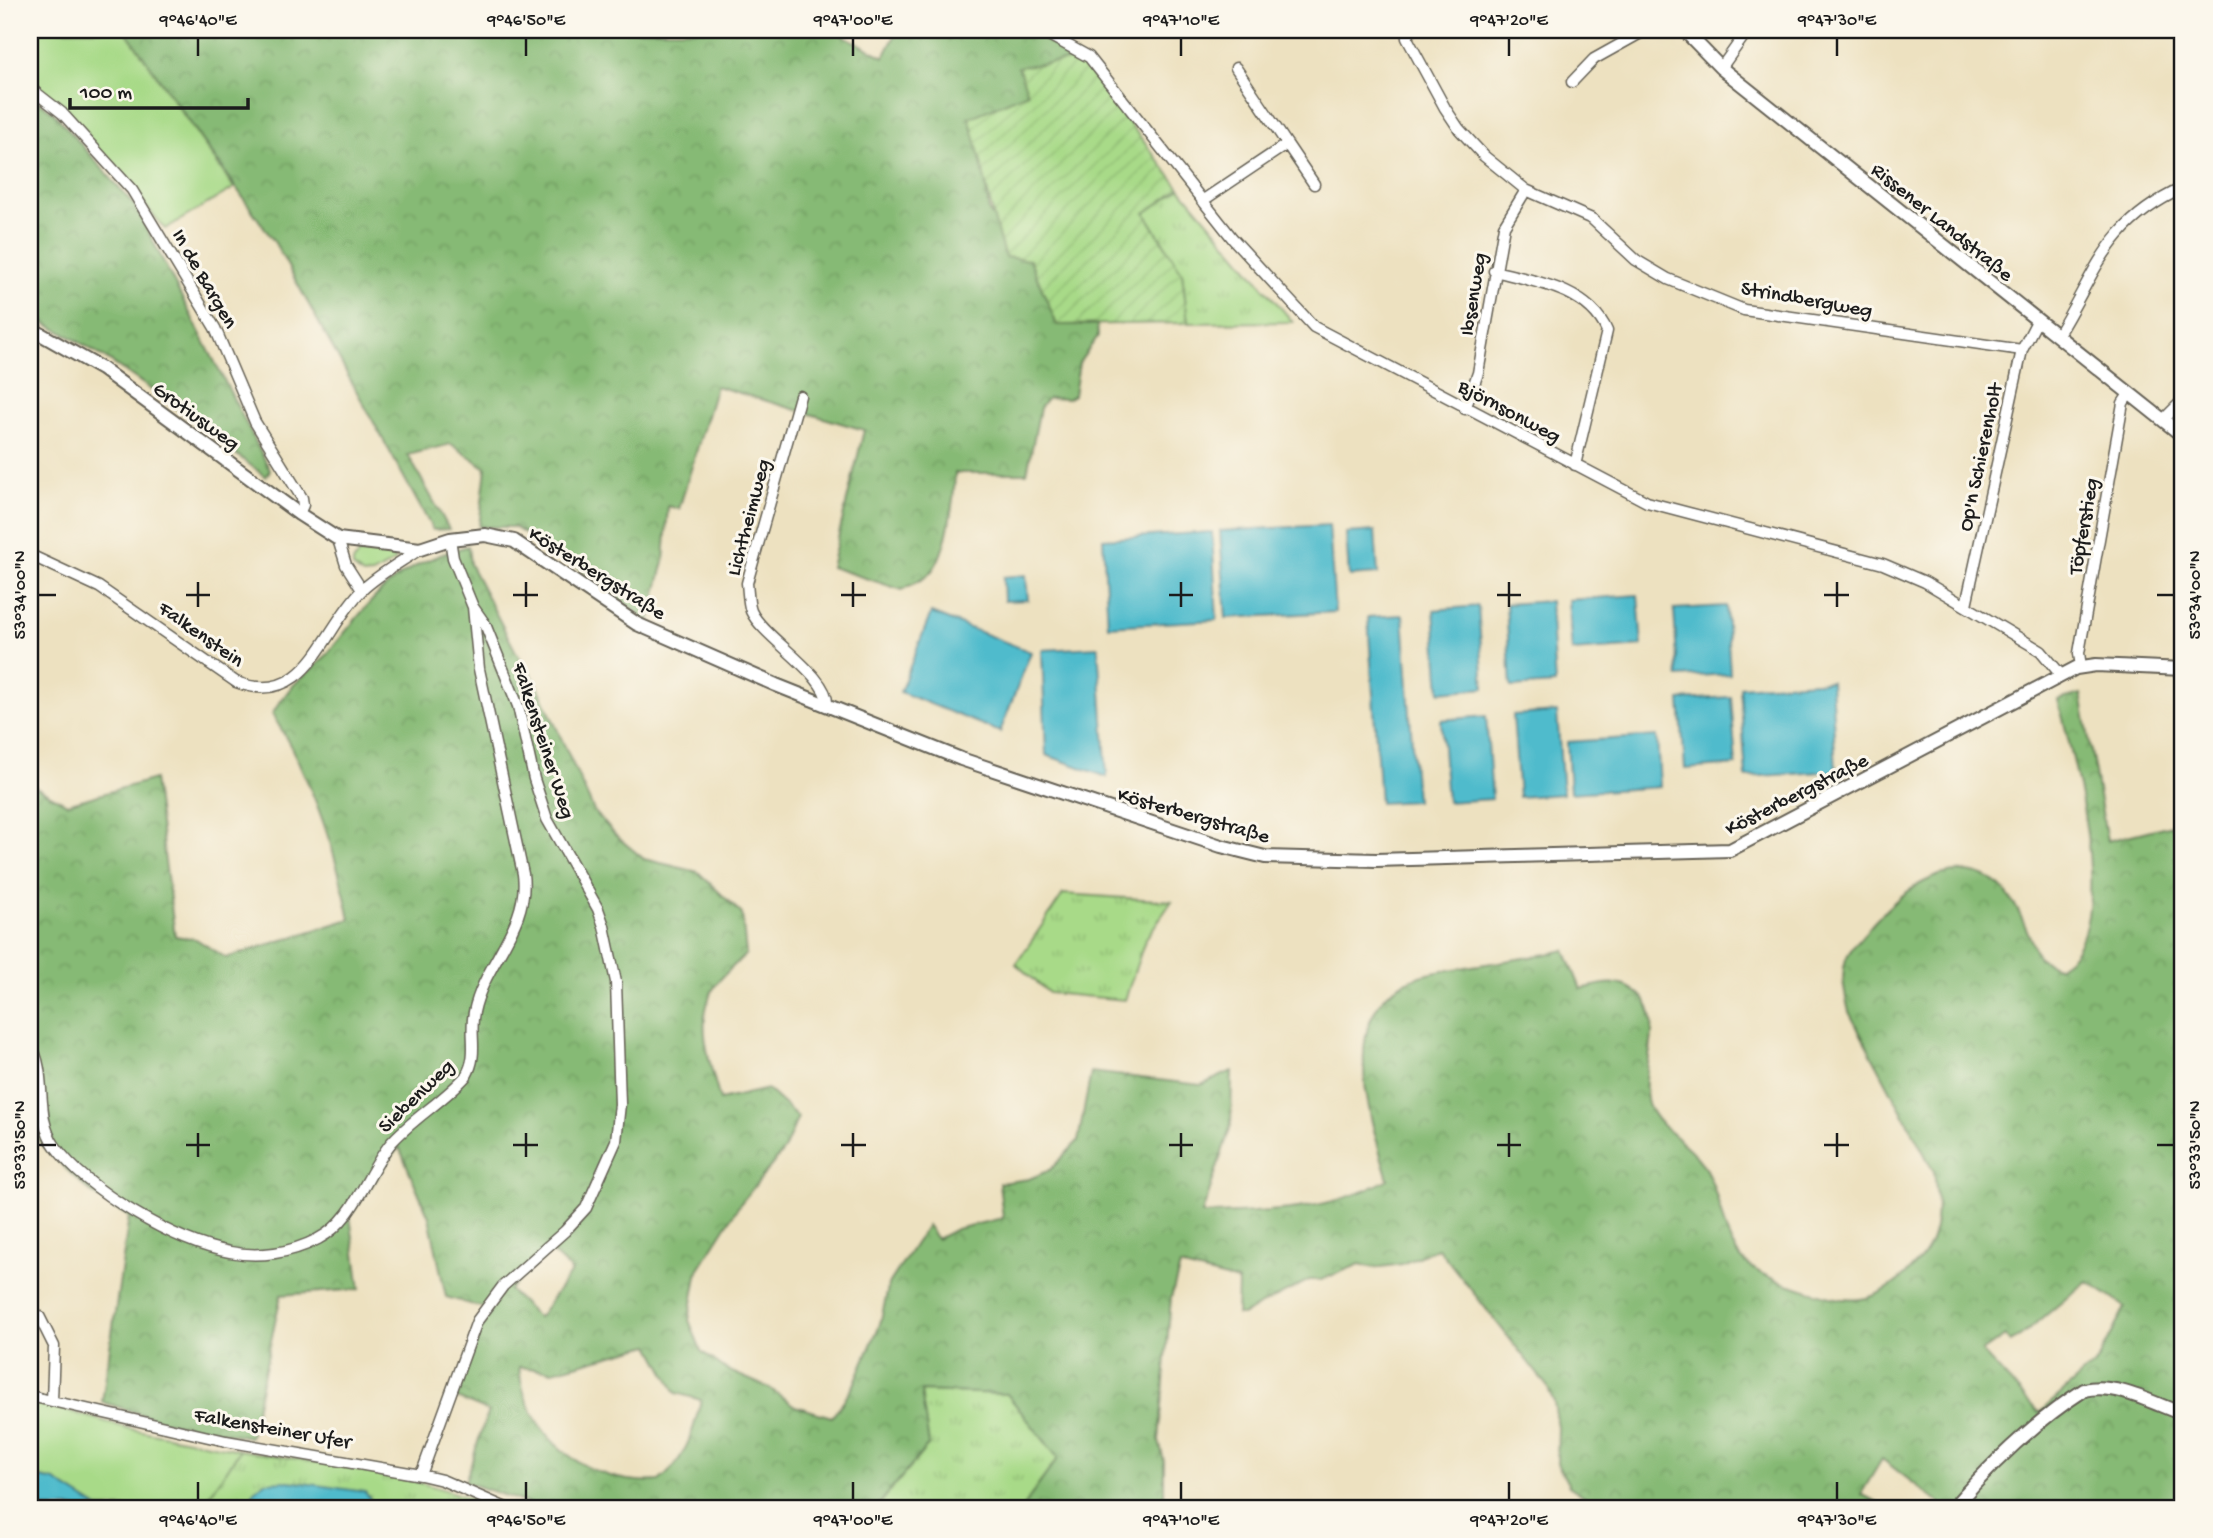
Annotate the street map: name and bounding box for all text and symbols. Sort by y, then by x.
text: 9°46'40"E [159,11,237,32]
text: 9°46'50"E [486,11,566,32]
text: 9°47'00"E [813,11,893,32]
text: 9°47'10"E [1142,11,1220,32]
text: 9°47'20"E [1469,11,1548,32]
text: 9°47'30"E [1797,11,1877,32]
scale bar [70,66,248,110]
text: 100 m [79,82,132,107]
street label: Rissener Landstraße [1865,159,2018,289]
street label: In de Bargen [164,226,241,334]
street label: Ibsenweg [1457,251,1494,338]
street label: Strindbergweg [1739,278,1874,325]
street label: Björnsonweg [1452,375,1564,451]
street label: Grotiusweg [147,378,243,458]
street label: Op'n Schierenholt [1955,379,2011,534]
street label: Lichtheimweg [723,457,778,579]
street label: Töpferstieg [2064,476,2106,578]
street label: Kösterbergstraße [523,523,670,628]
text: 53°34'00"N [11,550,32,640]
text: 53°34'00"N [2186,550,2207,640]
street label: Falkenstein [152,597,248,674]
street label: Falkensteiner Weg [504,659,579,822]
street label: Kösterbergstraße [1722,749,1874,843]
street label: Kösterbergstraße [1114,784,1273,851]
street label: Siebenweg [374,1055,461,1140]
text: 53°33'50"N [11,1100,32,1190]
text: 53°33'50"N [2186,1100,2207,1190]
street label: Falkensteiner Ufer [191,1404,354,1457]
text: 9°46'40"E [159,1511,237,1532]
text: 9°46'50"E [486,1511,566,1532]
text: 9°47'00"E [813,1511,893,1532]
text: 9°47'10"E [1142,1511,1220,1532]
text: 9°47'20"E [1469,1511,1548,1532]
text: 9°47'30"E [1797,1511,1877,1532]

